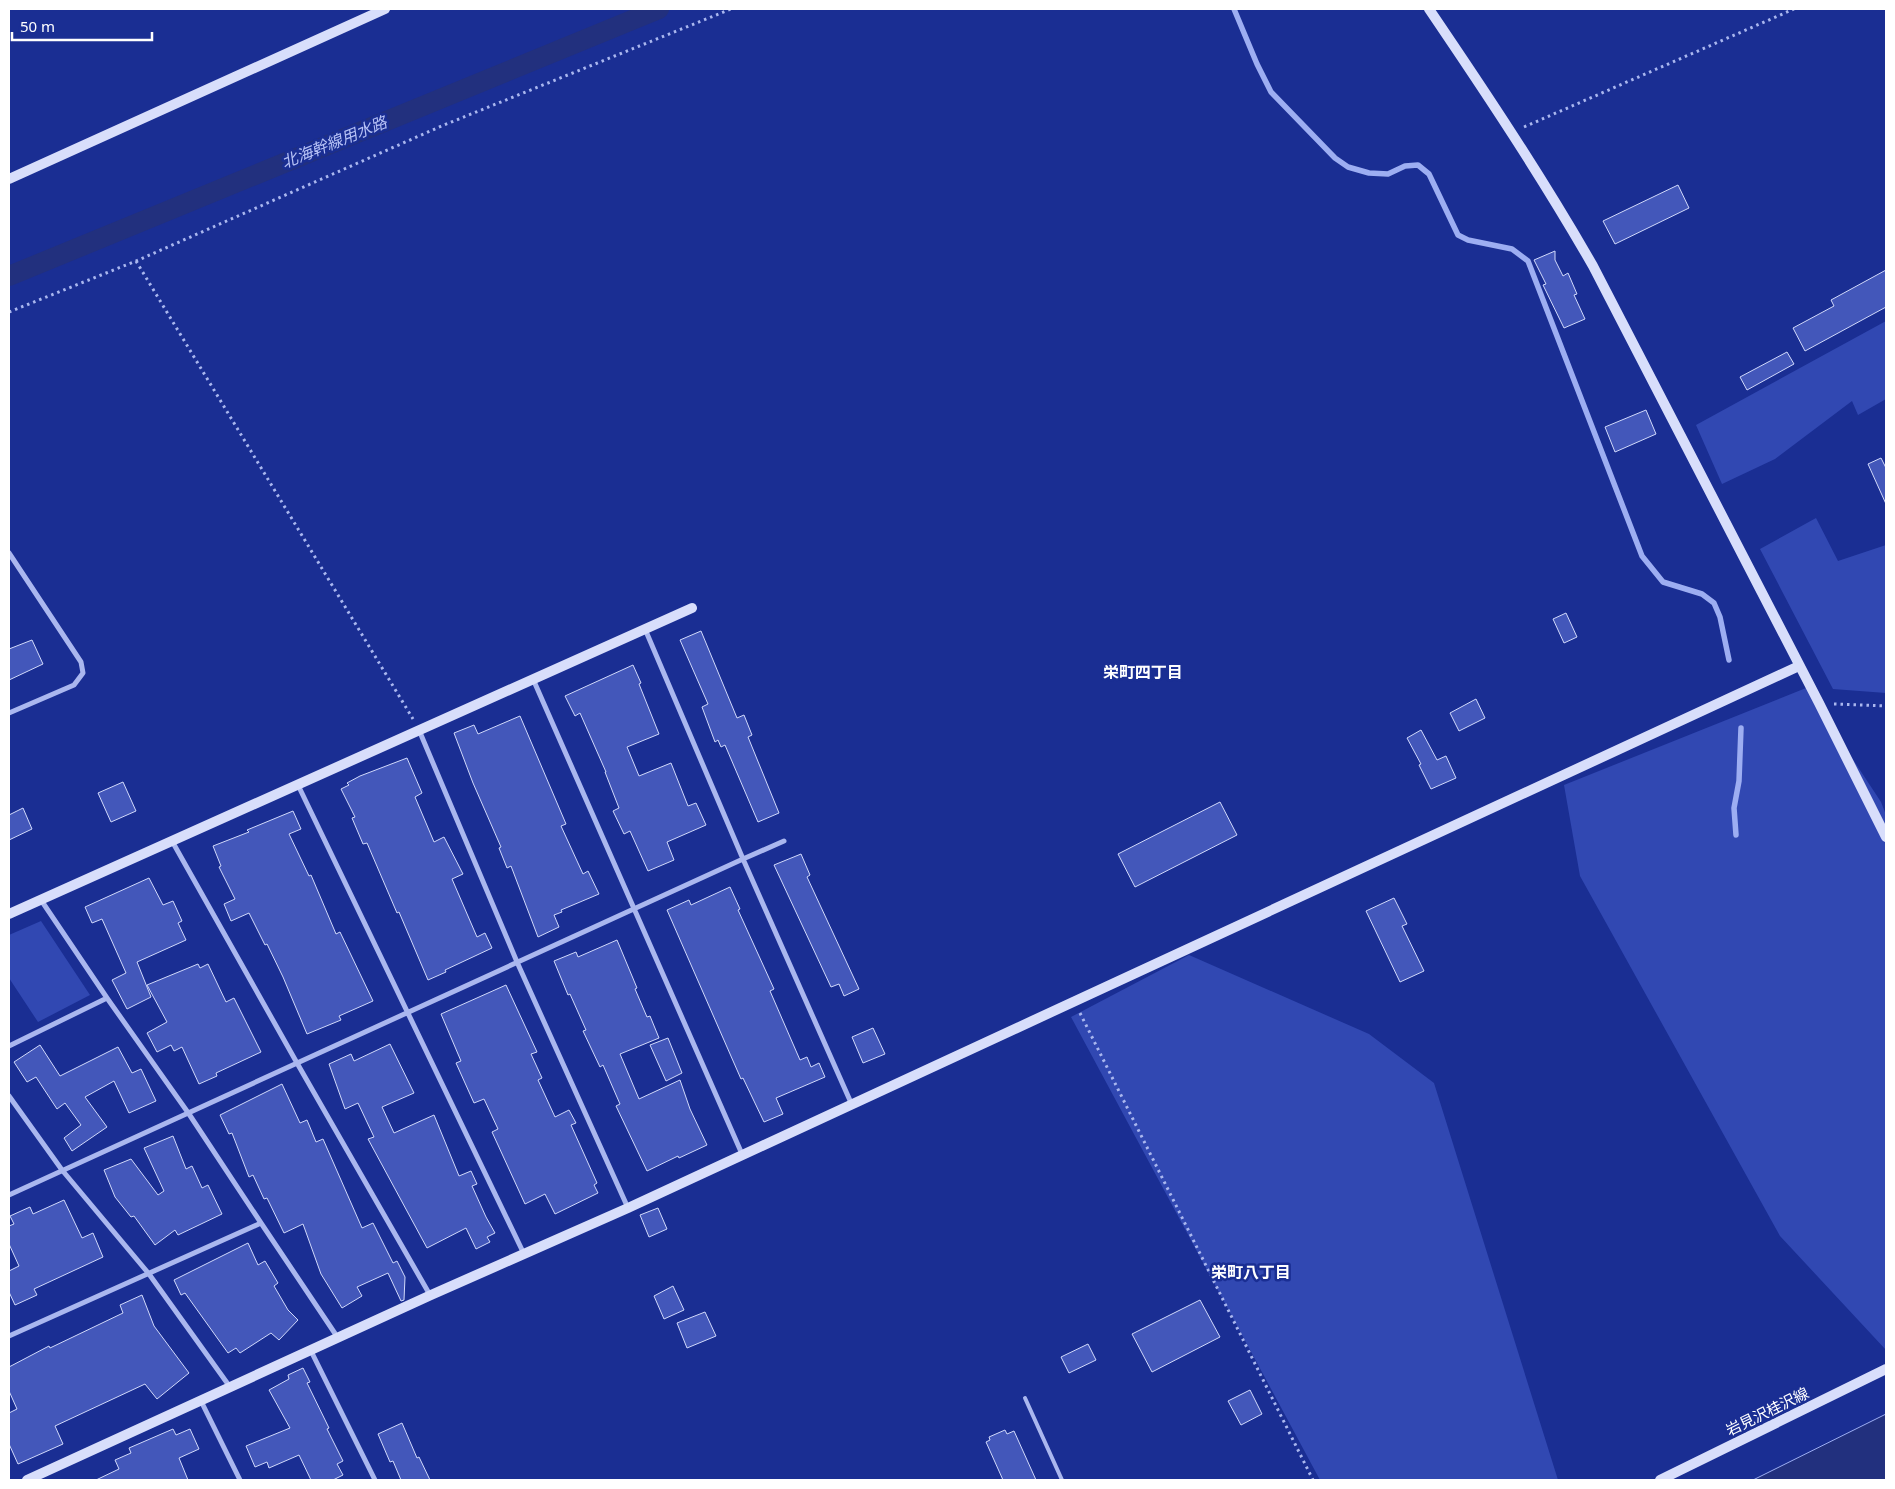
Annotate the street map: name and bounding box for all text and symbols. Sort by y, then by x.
scale bar [12,10,152,42]
text: 50 m [20,16,55,36]
water label: 北海幹線用水路 [278,110,392,173]
district label: 栄町四丁目 [1103,661,1183,683]
district label: 栄町八丁目 [1211,1261,1291,1283]
street label: 岩見沢桂沢線 [1722,1382,1812,1440]

